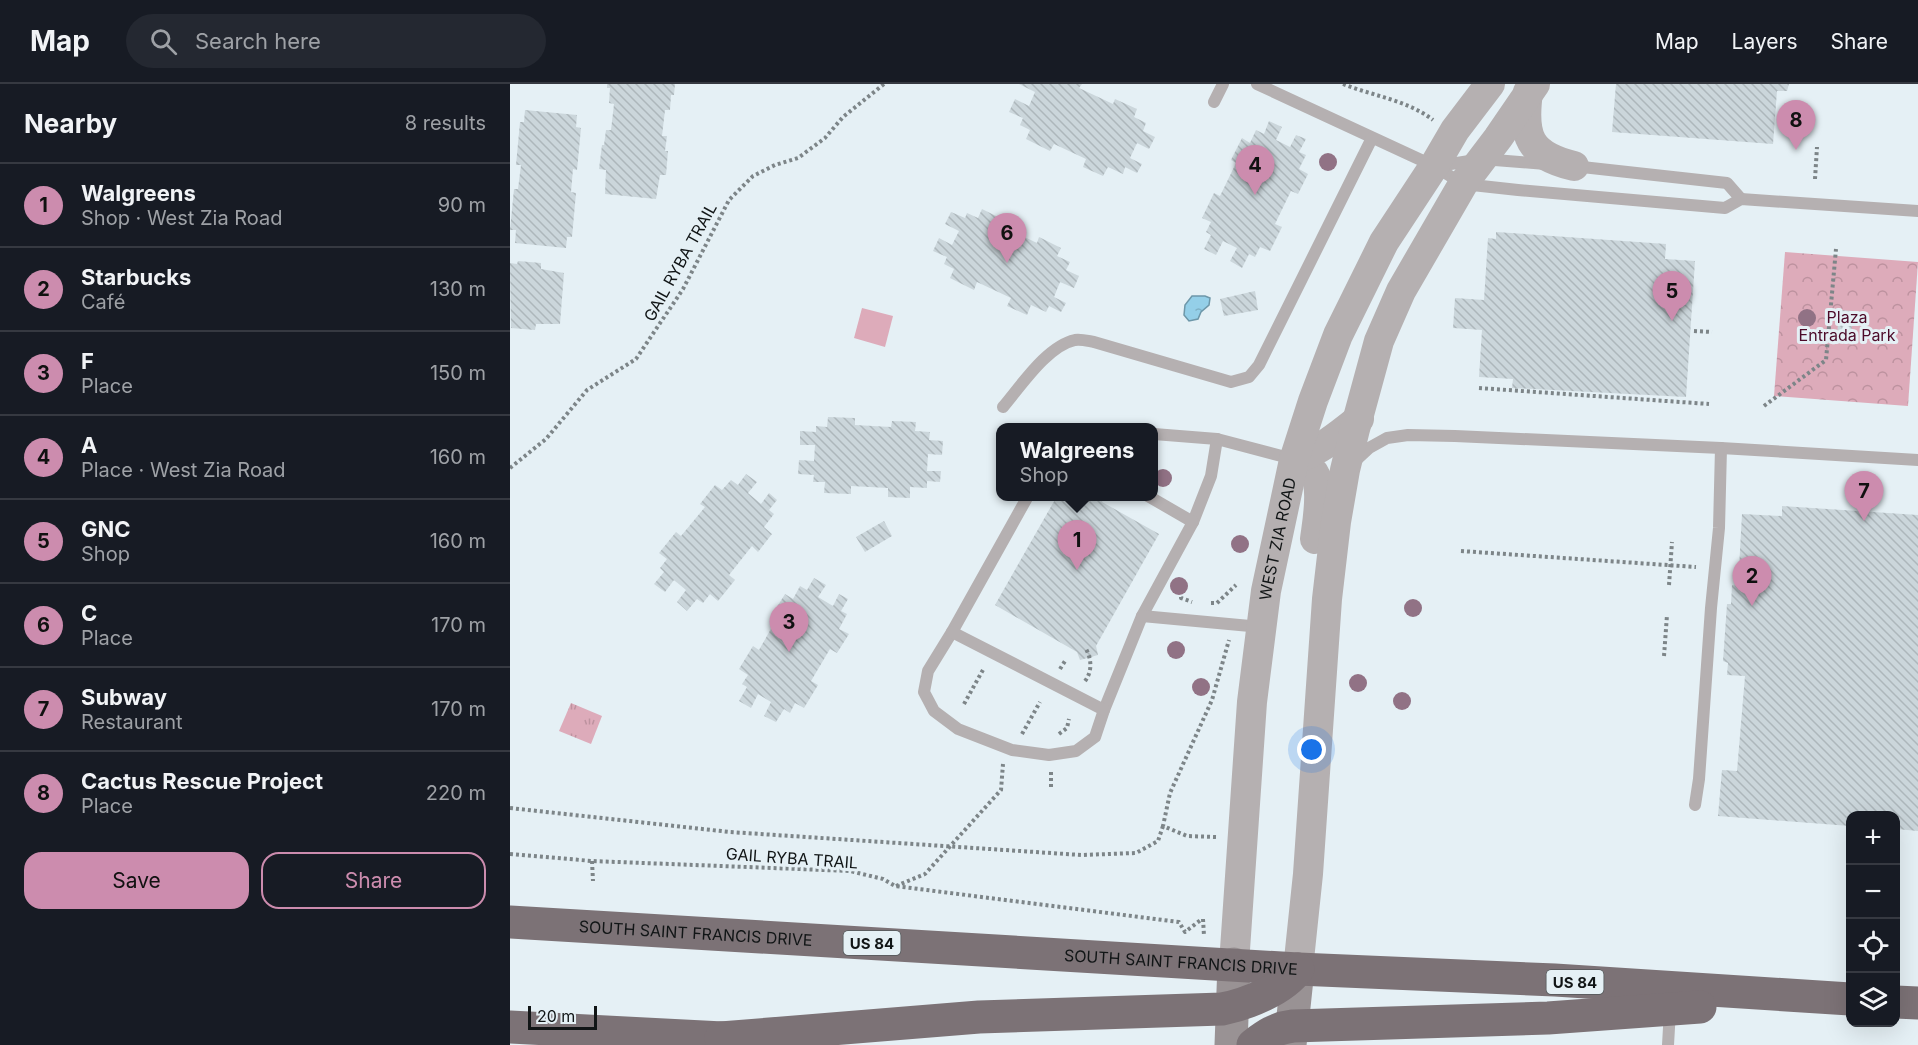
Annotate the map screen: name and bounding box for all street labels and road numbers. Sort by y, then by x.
street label: GAIL RYBA TRAIL [639,199,721,325]
street label: WEST ZIA ROAD [1255,475,1300,601]
street label: GAIL RYBA TRAIL [725,843,859,873]
street label: SOUTH SAINT FRANCIS DRIVE [578,916,813,950]
road number: US 84 [844,931,901,955]
street label: SOUTH SAINT FRANCIS DRIVE [1063,945,1298,979]
road number: US 84 [1546,970,1604,994]

